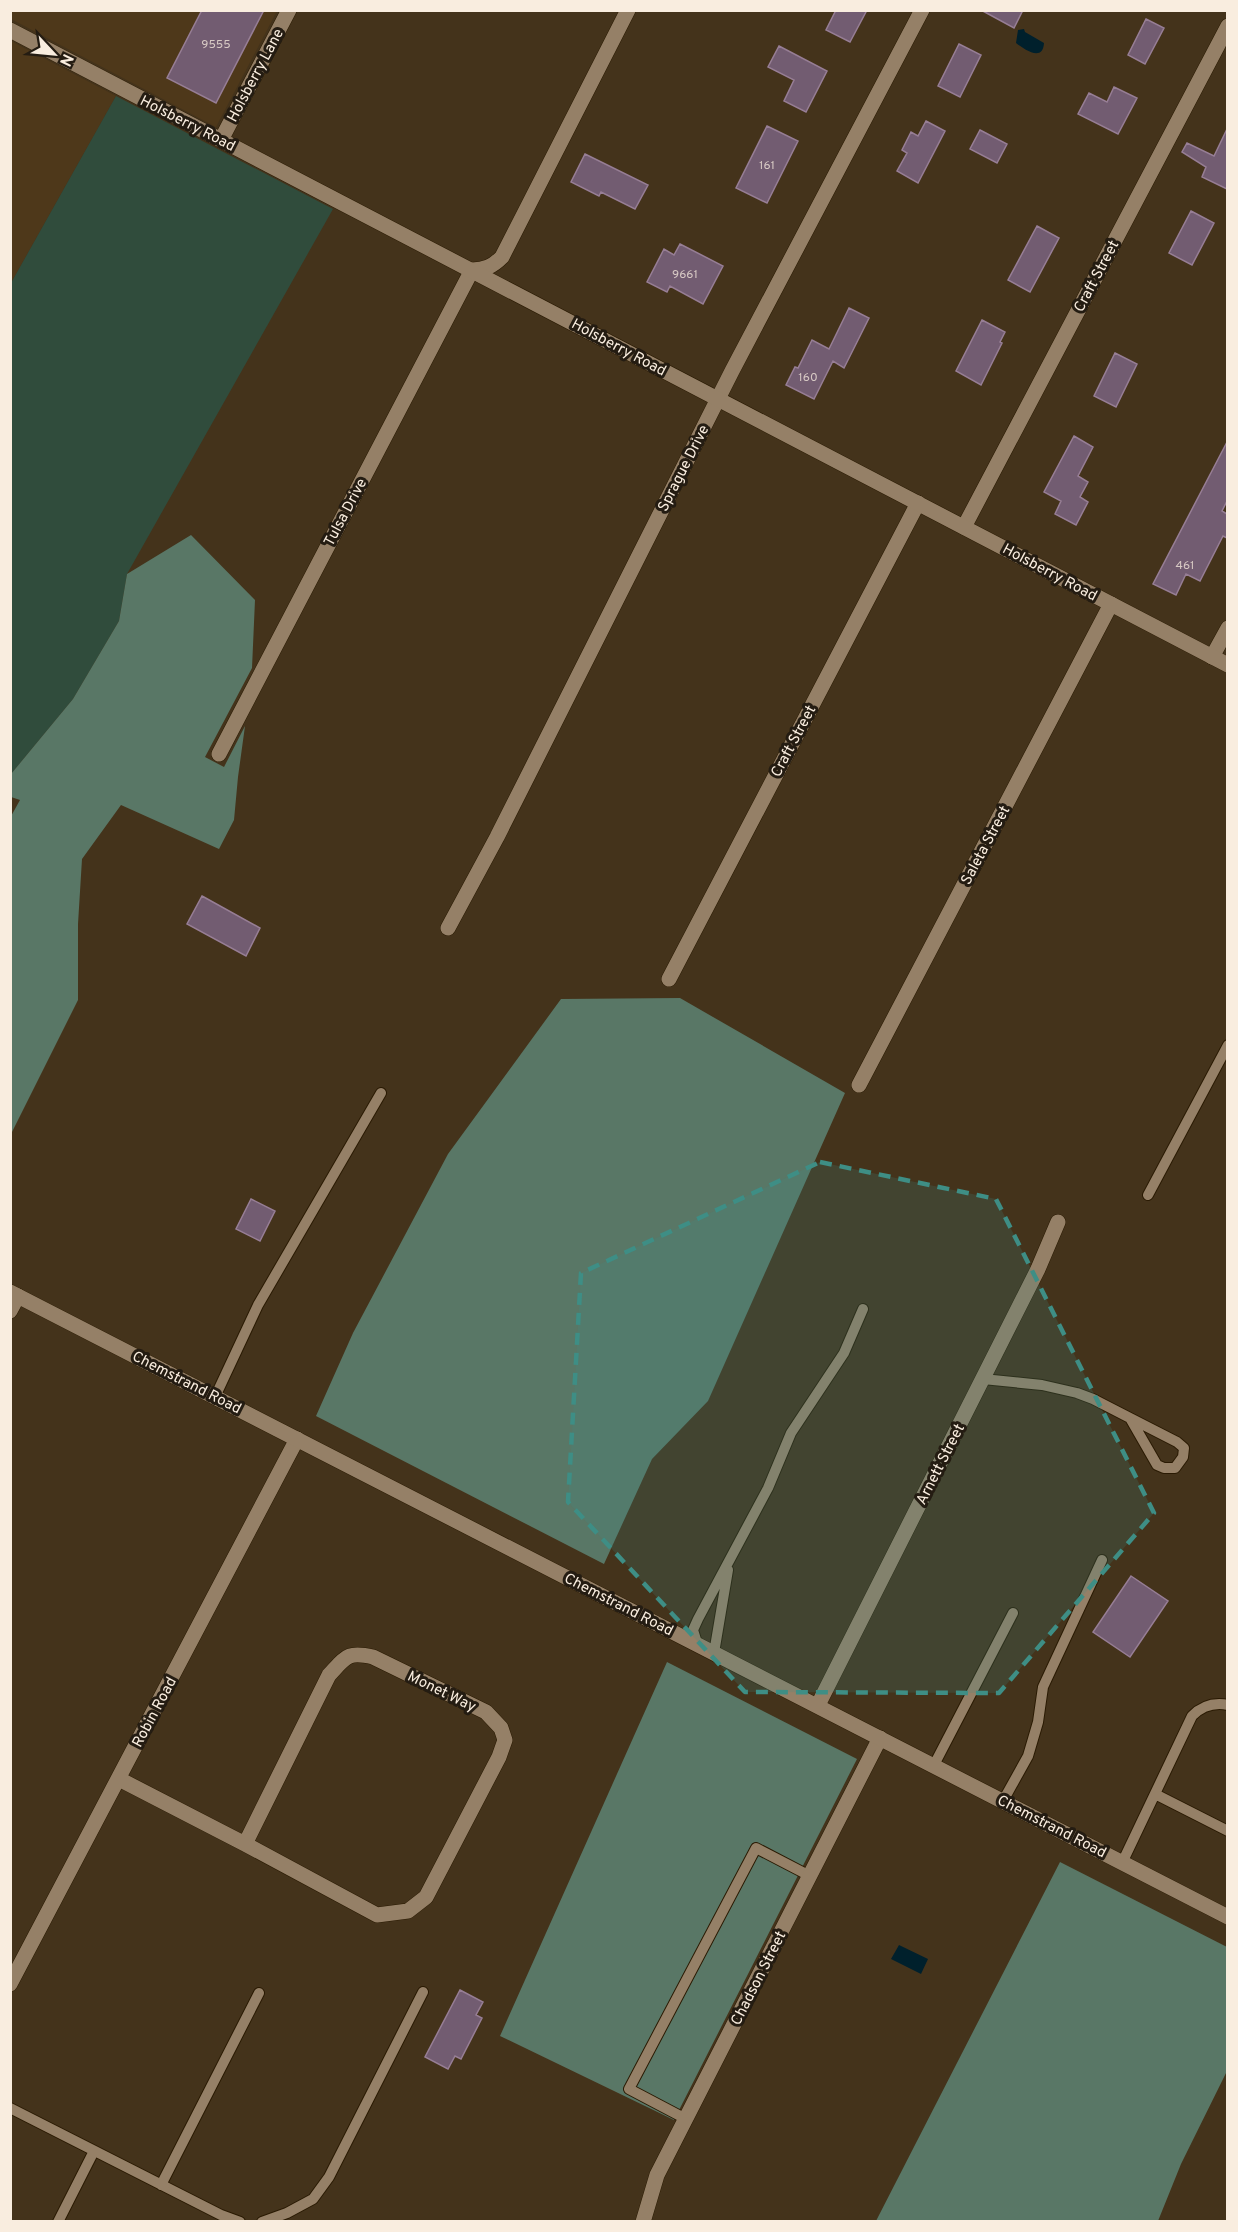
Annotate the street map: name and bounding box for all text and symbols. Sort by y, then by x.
north arrow [24,24,84,84]
street label: Holsberry Lane [224,26,289,126]
house number: 9555 [201,37,231,53]
text: N [54,50,77,69]
street label: Holsberry Road [136,92,238,157]
house number: 161 [759,158,775,174]
street label: Craft Street [1070,237,1124,316]
house number: 9661 [672,267,698,283]
street label: Holsberry Road [568,315,669,381]
house number: 160 [798,370,818,386]
street label: Sprague Drive [654,422,714,515]
street label: Tulsa Drive [320,475,372,550]
street label: Holsberry Road [999,540,1100,606]
house number: 461 [1175,558,1195,574]
street label: Craft Street [767,702,821,781]
street label: Saleta Street [958,803,1015,889]
street label: Chemstrand Road [128,1348,244,1419]
street label: Arnett Street [913,1421,970,1508]
street label: Chemstrand Road [560,1570,676,1641]
street label: Monet Way [404,1668,479,1717]
street label: Robin Road [129,1674,182,1751]
street label: Chemstrand Road [993,1792,1109,1863]
street label: Chadson Street [727,1928,791,2029]

